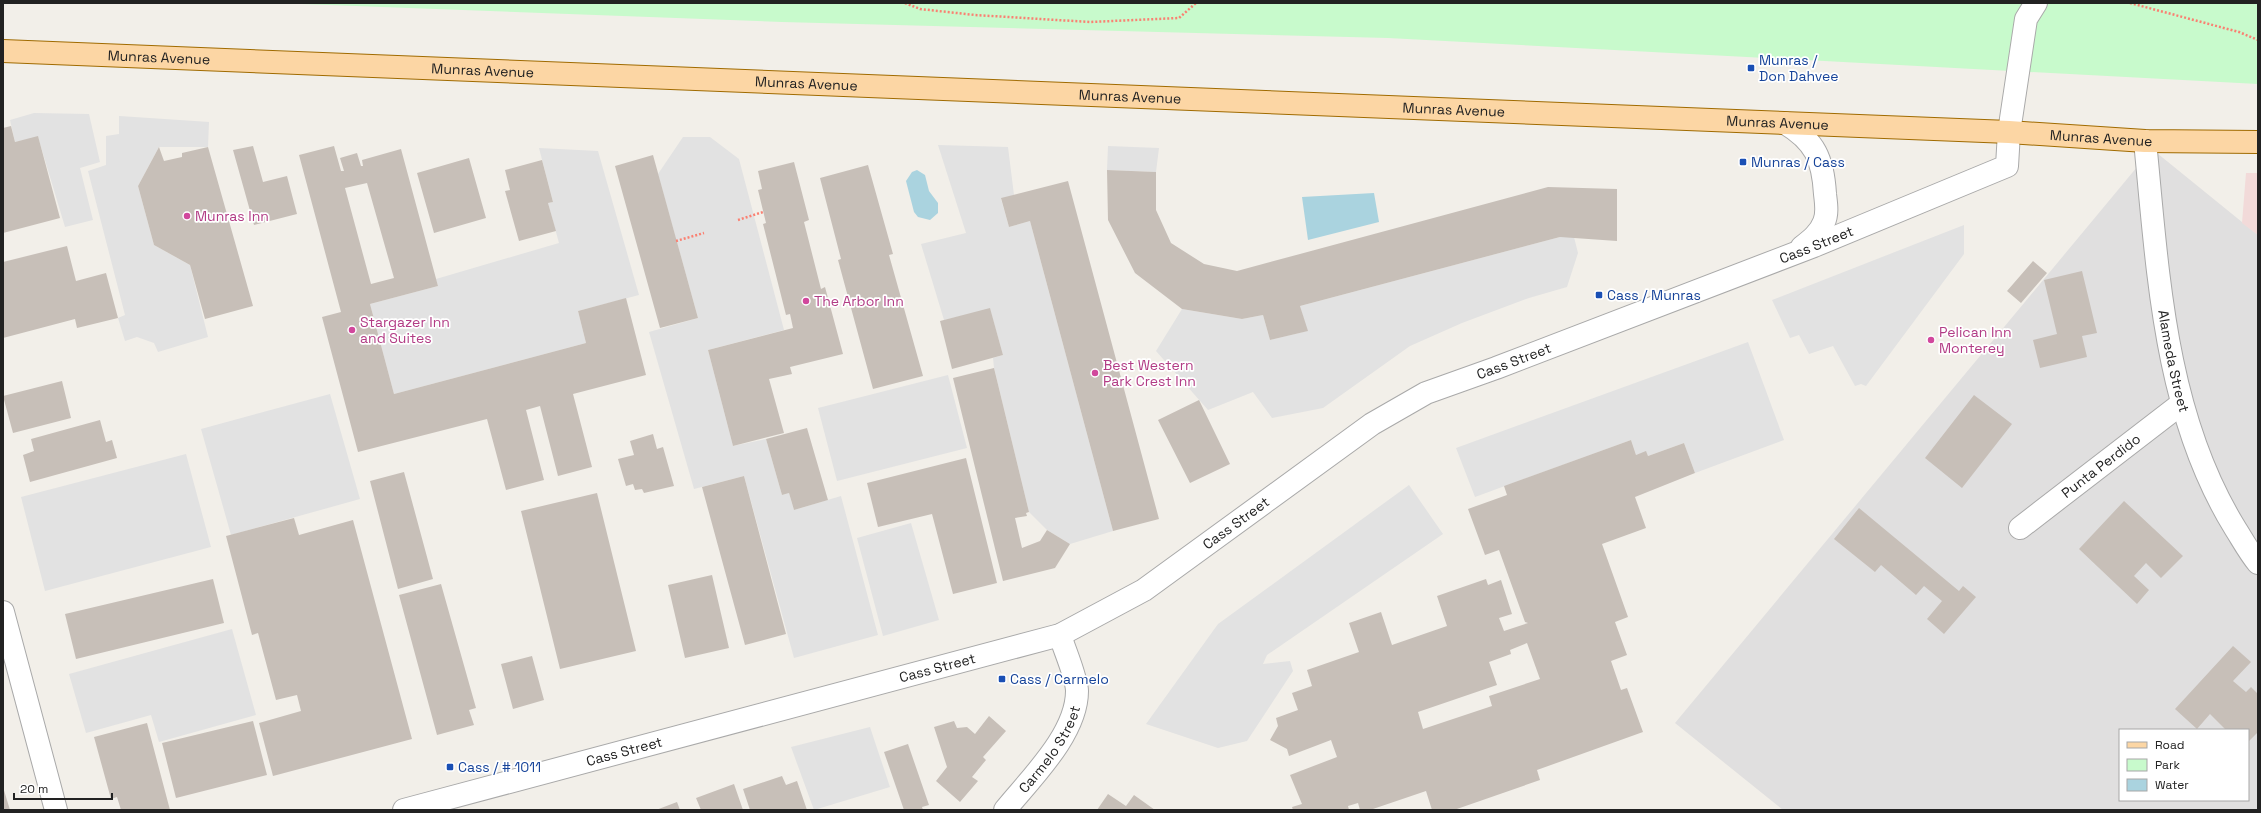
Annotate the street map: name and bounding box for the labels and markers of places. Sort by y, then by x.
place label: Munras / Don Dahvee [1759,51,1839,85]
marker: Munras / Don Dahvee [1746,63,1756,73]
place label: Munras / Cass [1751,153,1845,171]
marker: Munras / Cass [1738,157,1748,167]
place label: Munras Inn [195,207,269,225]
marker: Munras Inn [182,211,192,221]
place label: Cass / Munras [1607,286,1701,304]
marker: Cass / Munras [1594,290,1604,300]
place label: The Arbor Inn [814,292,904,310]
marker: The Arbor Inn [801,296,811,306]
place label: Stargazer Inn and Suites [360,313,450,347]
place label: Pelican Inn Monterey [1939,323,2012,357]
marker: Stargazer Inn and Suites [347,325,357,335]
marker: Pelican Inn Monterey [1926,335,1936,345]
place label: Best Western Park Crest Inn [1103,356,1196,390]
marker: Best Western Park Crest Inn [1090,368,1100,378]
place label: Cass / Carmelo [1010,670,1109,688]
marker: Cass / Carmelo [997,674,1007,684]
place label: Cass / # 1011 [458,758,541,776]
marker: Cass / # 1011 [445,762,455,772]

